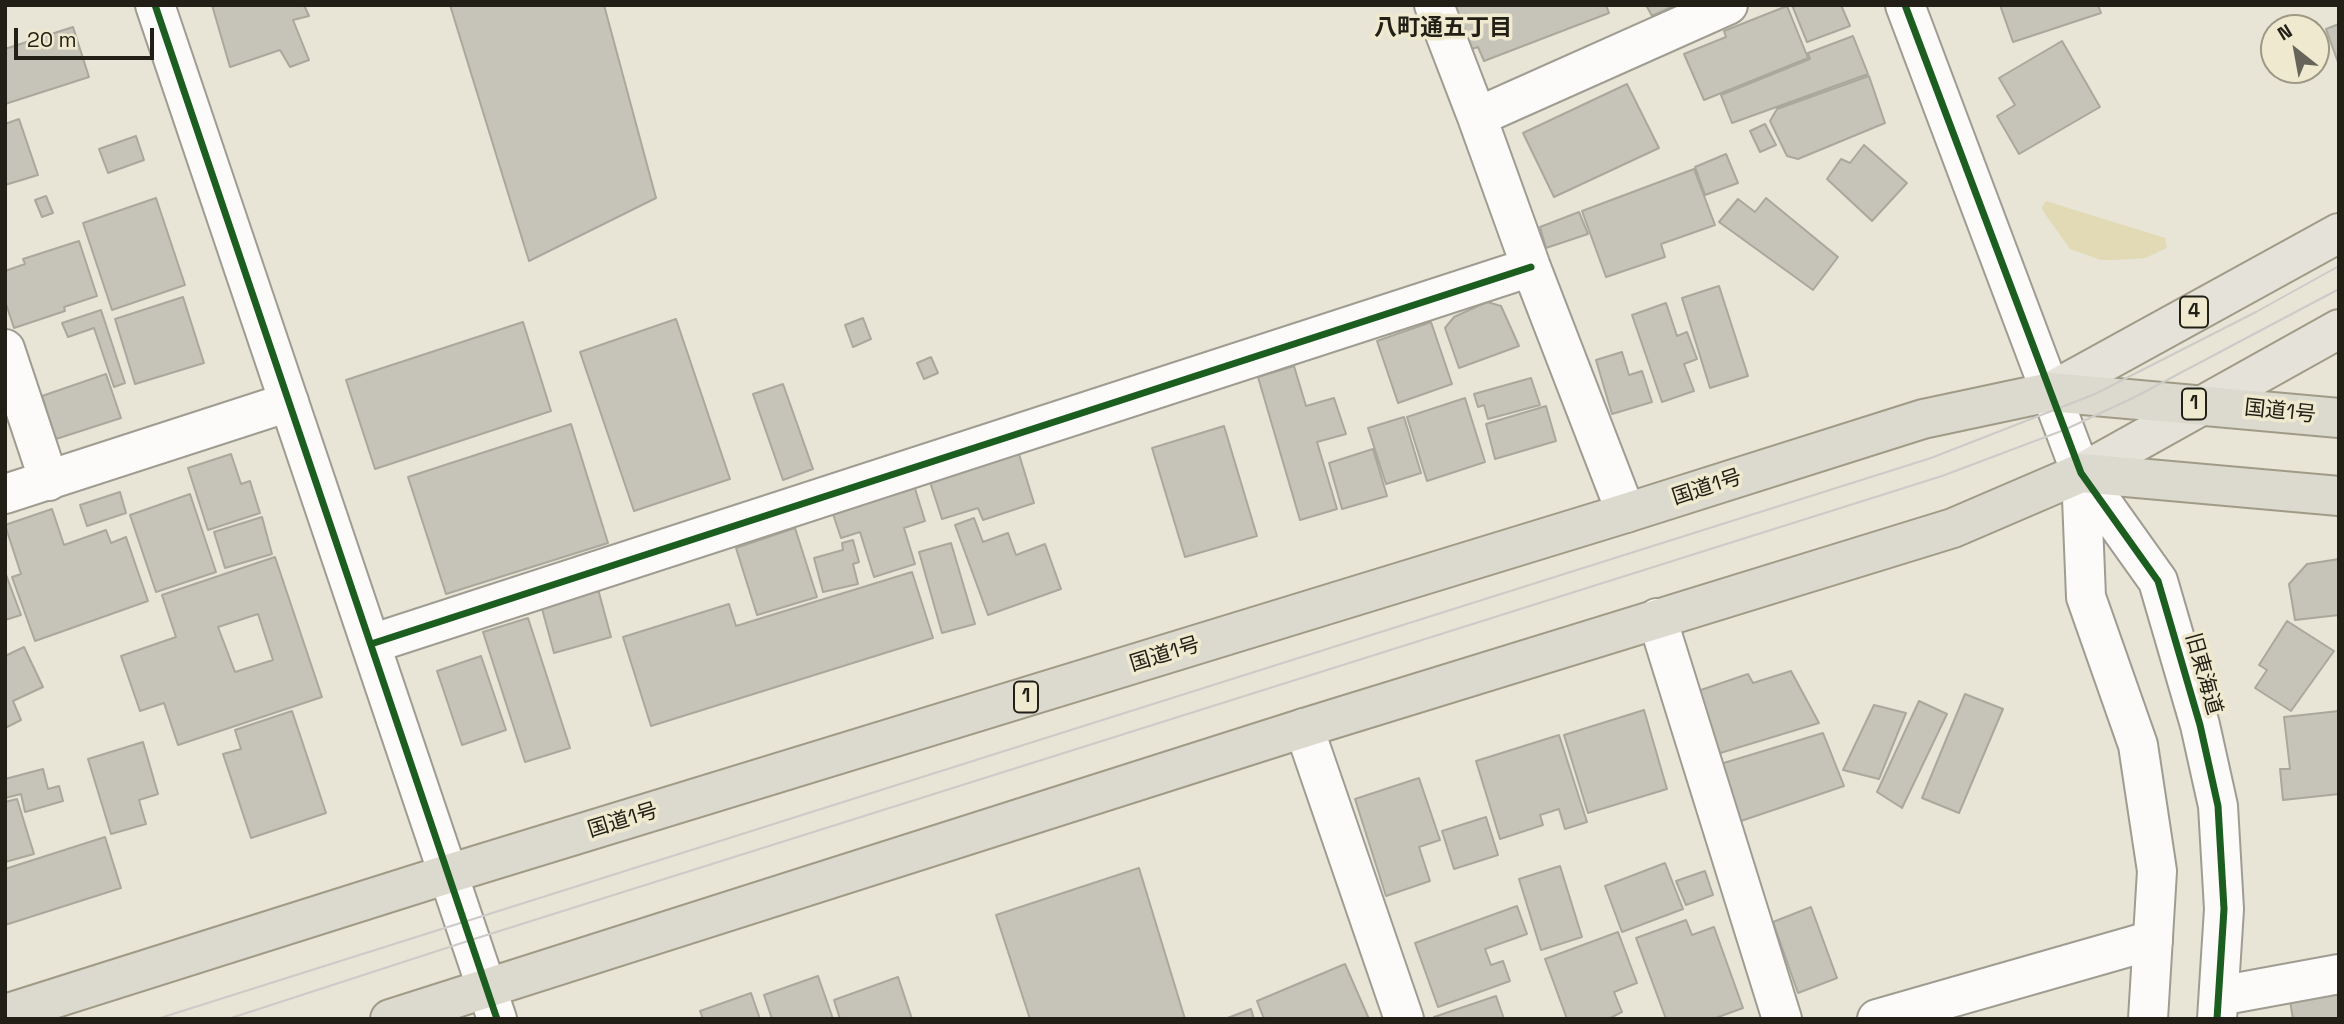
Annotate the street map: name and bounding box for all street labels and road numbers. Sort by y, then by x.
road number: 4 [2180,296,2208,328]
road number: 1 [2182,388,2206,420]
street label: 国道1号 [2243,396,2317,428]
street label: 国道1号 [1669,465,1745,511]
street label: 旧東海道 [2179,630,2227,718]
street label: 国道1号 [1127,632,1203,678]
road number: 1 [1014,682,1038,712]
street label: 国道1号 [585,798,661,844]

